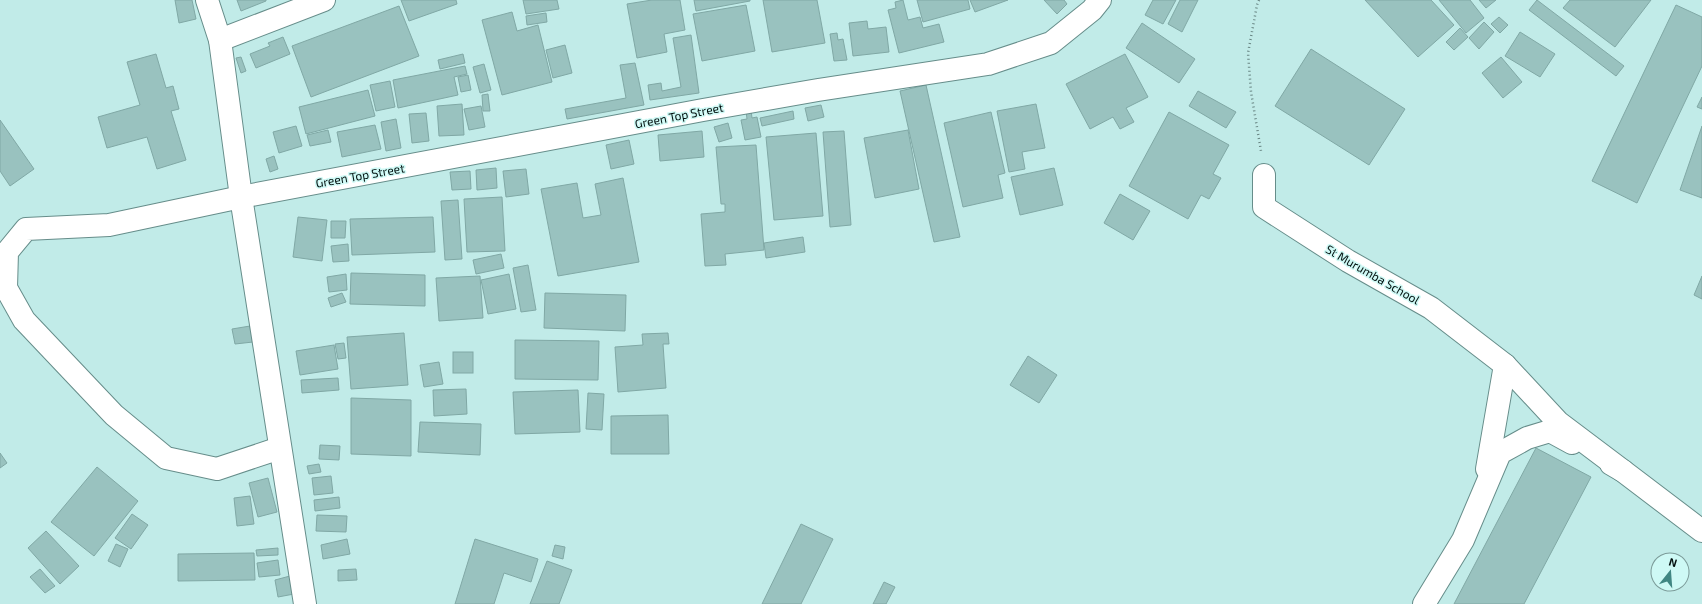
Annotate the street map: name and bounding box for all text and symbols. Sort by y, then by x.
street label: Green Top Street [634,99,725,130]
street label: Green Top Street [315,160,406,190]
street label: St Murumba School [1323,241,1423,307]
north arrow [1650,552,1690,592]
text: N [1667,555,1679,569]

